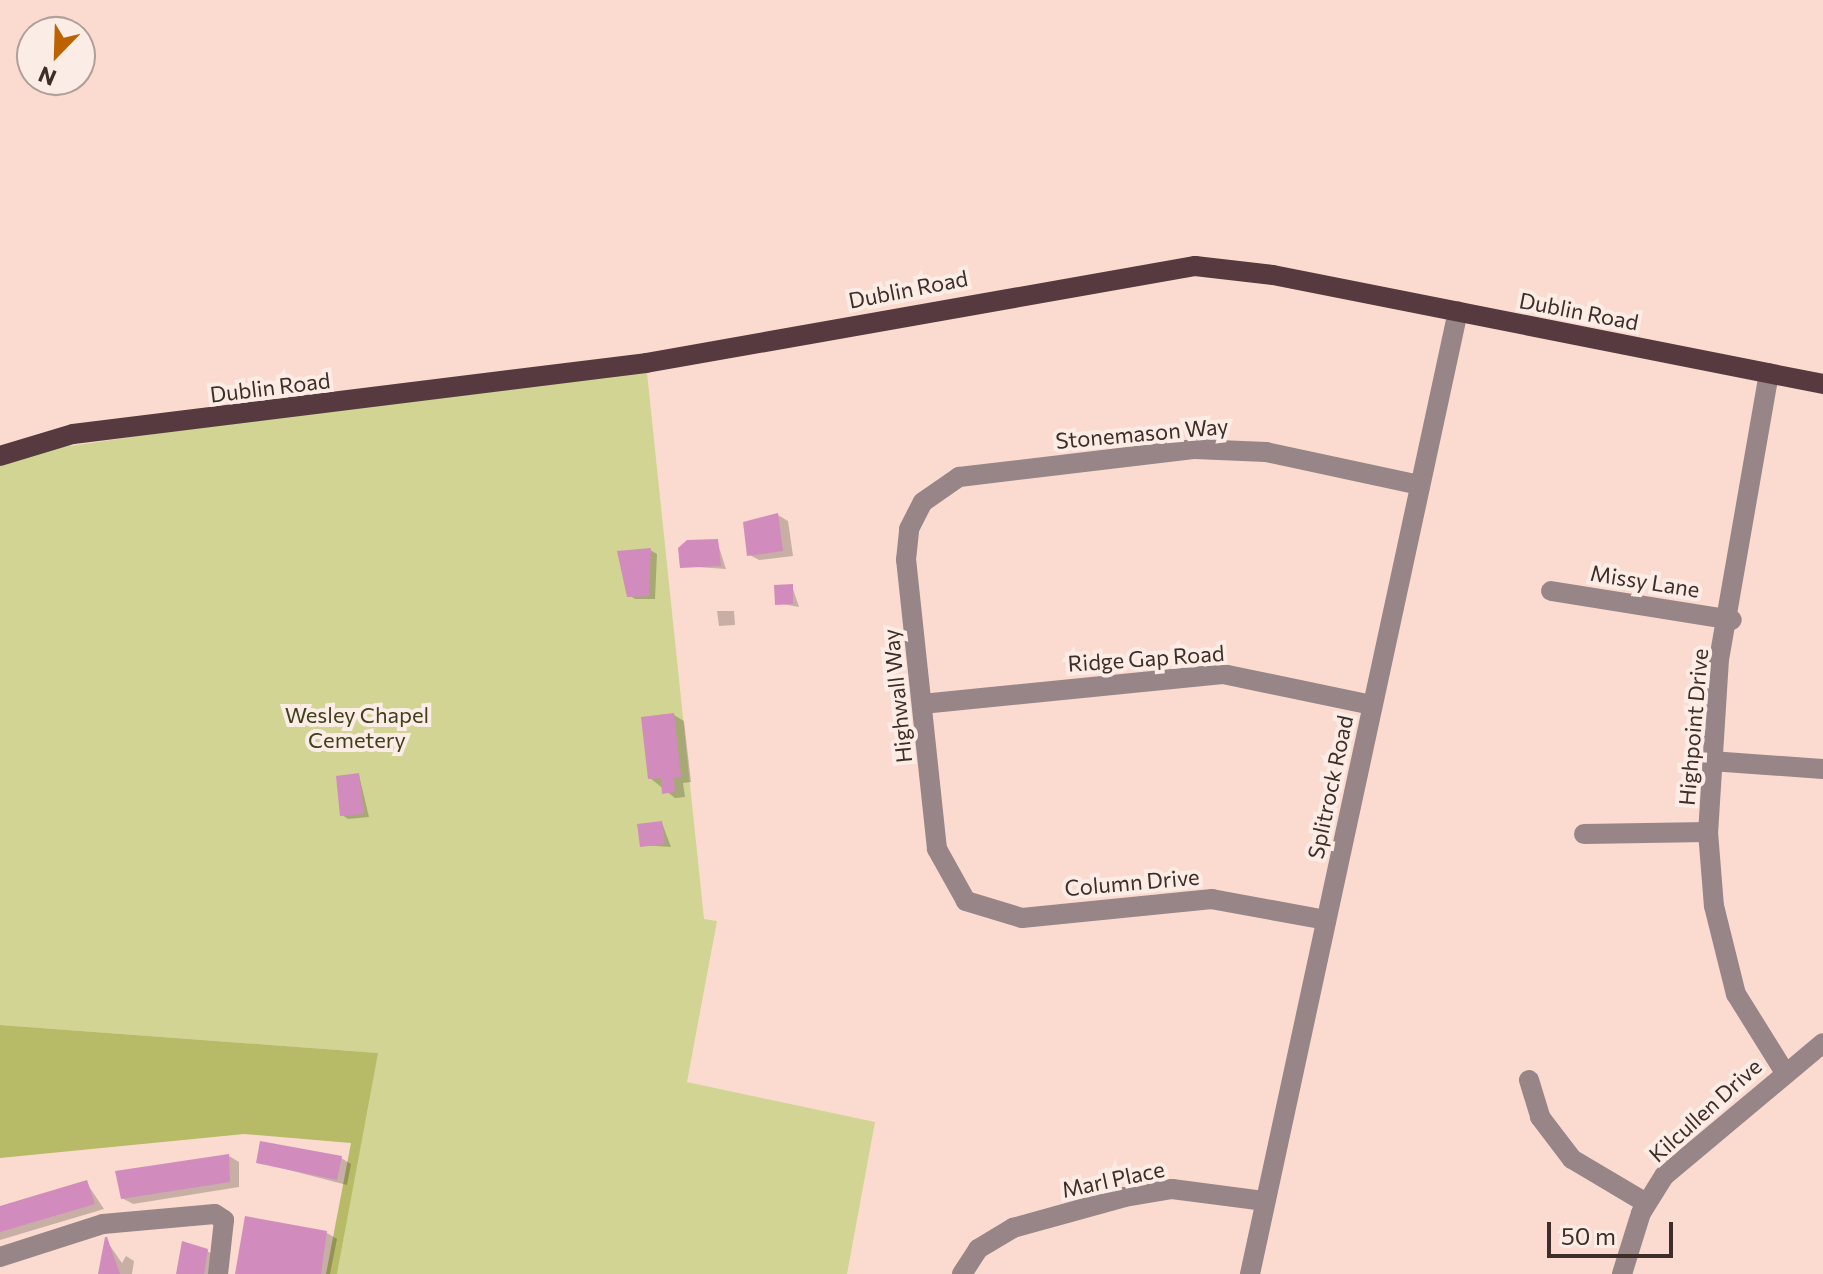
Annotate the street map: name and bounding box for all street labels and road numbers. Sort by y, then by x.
street label: Dublin Road [846,265,970,313]
street label: Dublin Road [1517,287,1641,335]
street label: Dublin Road [208,367,332,407]
street label: Stonemason Way [1054,412,1230,454]
street label: Missy Lane [1588,559,1702,603]
street label: Highwall Way [877,628,917,764]
street label: Ridge Gap Road [1067,639,1225,677]
street label: Highpoint Drive [1673,647,1713,807]
street label: Splitrock Road [1302,713,1358,861]
street label: Column Drive [1063,863,1201,901]
street label: Kilcullen Drive [1643,1053,1767,1167]
street label: Marl Place [1059,1155,1167,1203]

